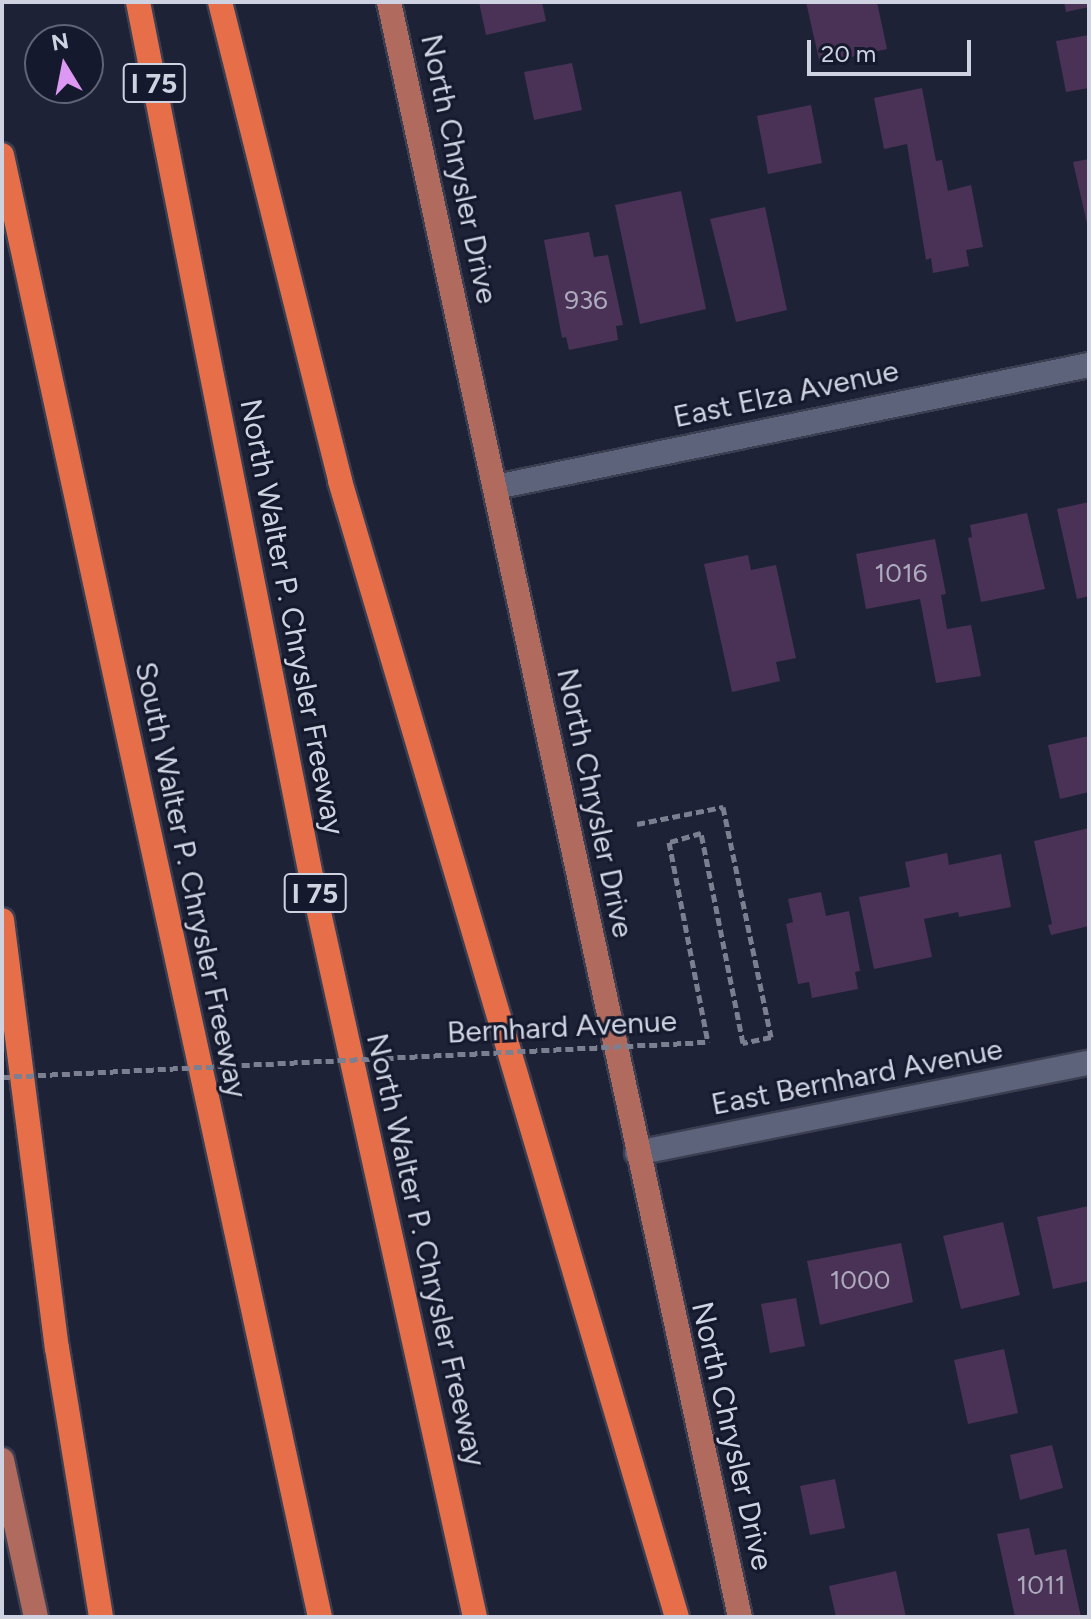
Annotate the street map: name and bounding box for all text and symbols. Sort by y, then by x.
north arrow [24,24,104,104]
scale bar [811,24,975,74]
text: N [49,27,71,57]
street label: North Chrysler Drive [413,31,505,307]
text: 20 m [821,39,876,68]
road number: I 75 [122,59,186,107]
house number: 936 [564,285,608,317]
street label: East Elza Avenue [670,353,902,435]
street label: North Walter P. Chrysler Freeway [232,396,352,838]
house number: 1016 [875,558,927,590]
street label: South Walter P. Chrysler Freeway [127,659,255,1101]
street label: North Chrysler Drive [549,665,641,941]
road number: I 75 [283,869,347,917]
street label: Bernhard Avenue [446,1003,678,1051]
street label: North Walter P. Chrysler Freeway [359,1030,493,1470]
street label: East Bernhard Avenue [708,1031,1006,1123]
house number: 1000 [830,1265,890,1297]
street label: North Chrysler Drive [684,1298,780,1574]
house number: 1011 [1017,1570,1065,1602]

